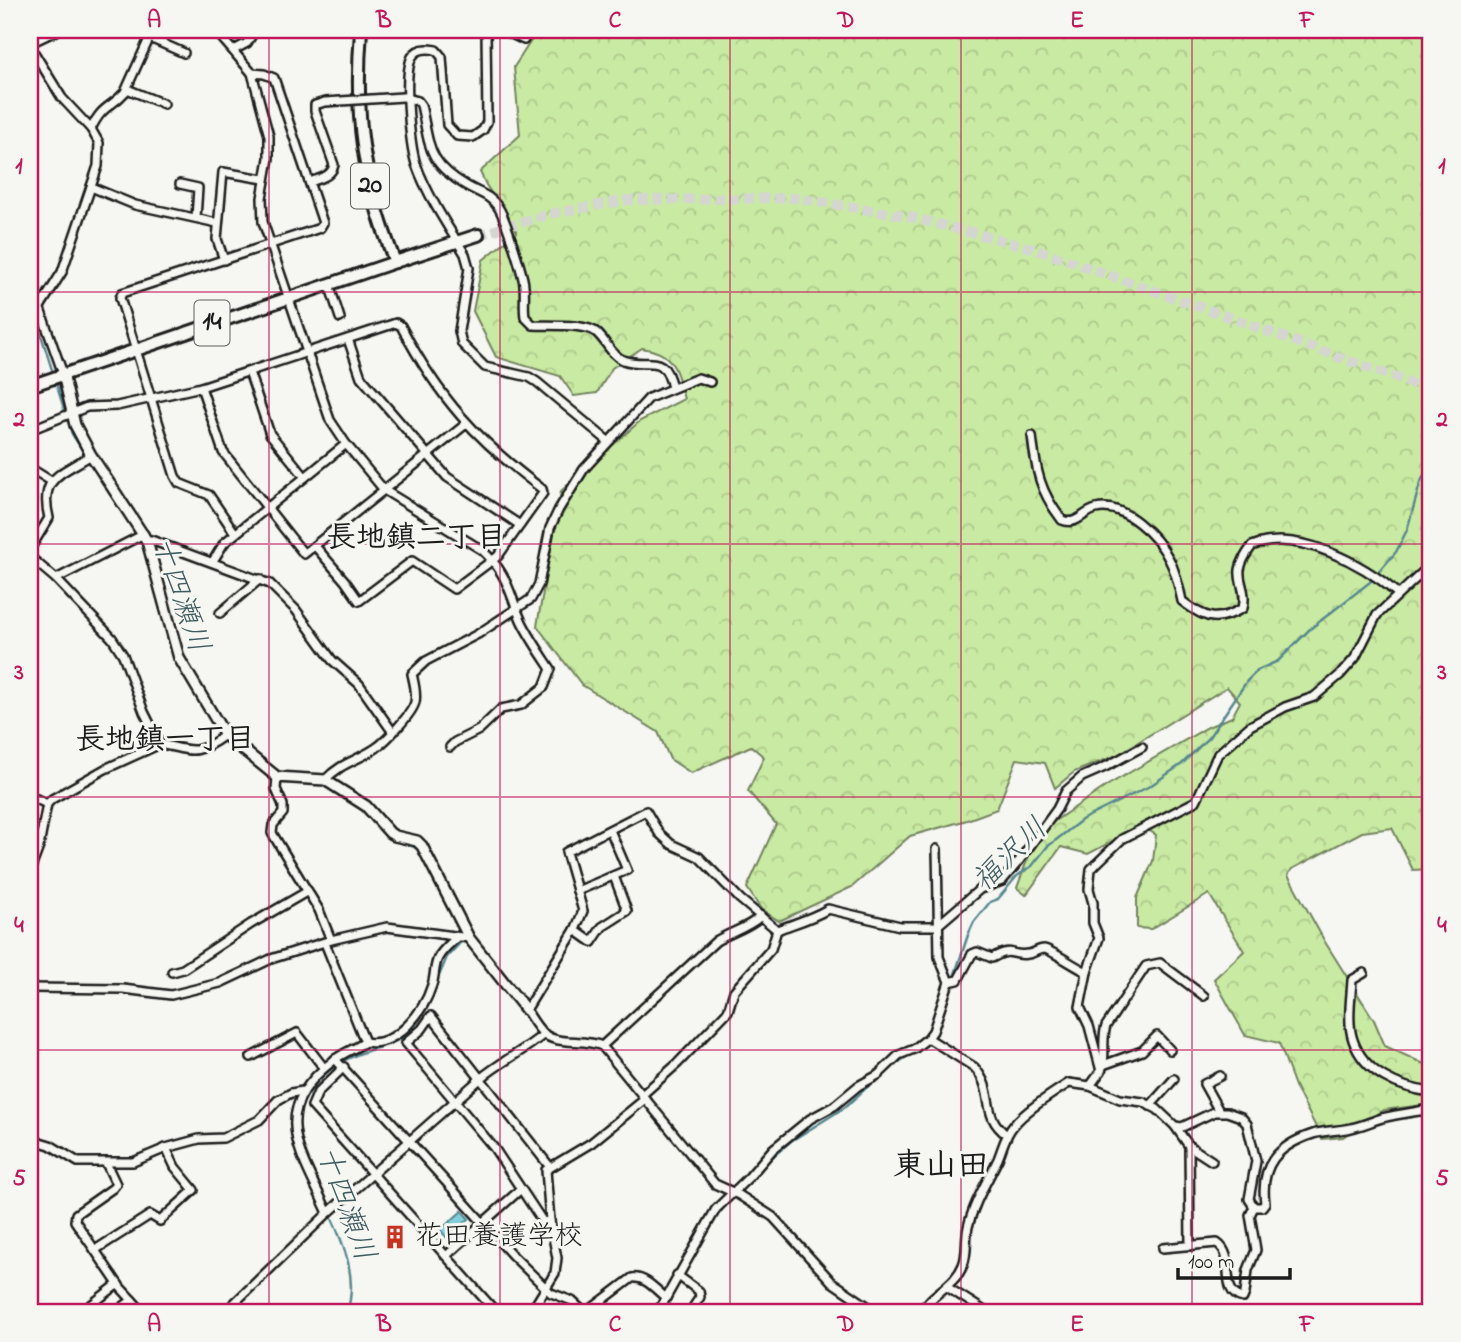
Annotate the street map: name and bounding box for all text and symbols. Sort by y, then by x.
text: A [147,5,161,38]
text: B [375,5,392,38]
text: C [609,5,622,38]
text: D [837,5,854,38]
text: E [1070,5,1084,38]
text: F [1299,5,1315,38]
text: 1 [15,151,23,184]
text: 1 [1438,151,1446,184]
road number: 20 [351,164,389,209]
road number: 14 [194,300,230,346]
text: 2 [12,404,25,437]
text: 2 [1435,404,1448,437]
district label: 長地鎮二丁目 [326,517,506,561]
water label: 十四瀬川 [139,531,219,659]
text: 3 [13,657,24,690]
text: 3 [1436,657,1447,690]
district label: 長地鎮一丁目 [75,719,255,763]
water label: 福沢川 [963,809,1059,903]
text: 4 [14,910,24,943]
text: 4 [1437,910,1447,943]
water label: 十四瀬川 [303,1140,385,1268]
district label: 東山田 [893,1144,989,1191]
text: 5 [12,1163,26,1196]
text: 5 [1435,1163,1449,1196]
place label: 花田養護学校 [415,1217,583,1258]
building icon: 花田養護学校 [381,1223,409,1251]
scale bar [1178,1237,1290,1281]
text: 100 m [1188,1248,1234,1278]
text: A [147,1309,161,1342]
text: B [375,1309,392,1342]
text: C [609,1309,622,1342]
text: D [837,1309,854,1342]
text: E [1070,1309,1084,1342]
text: F [1299,1309,1315,1342]

